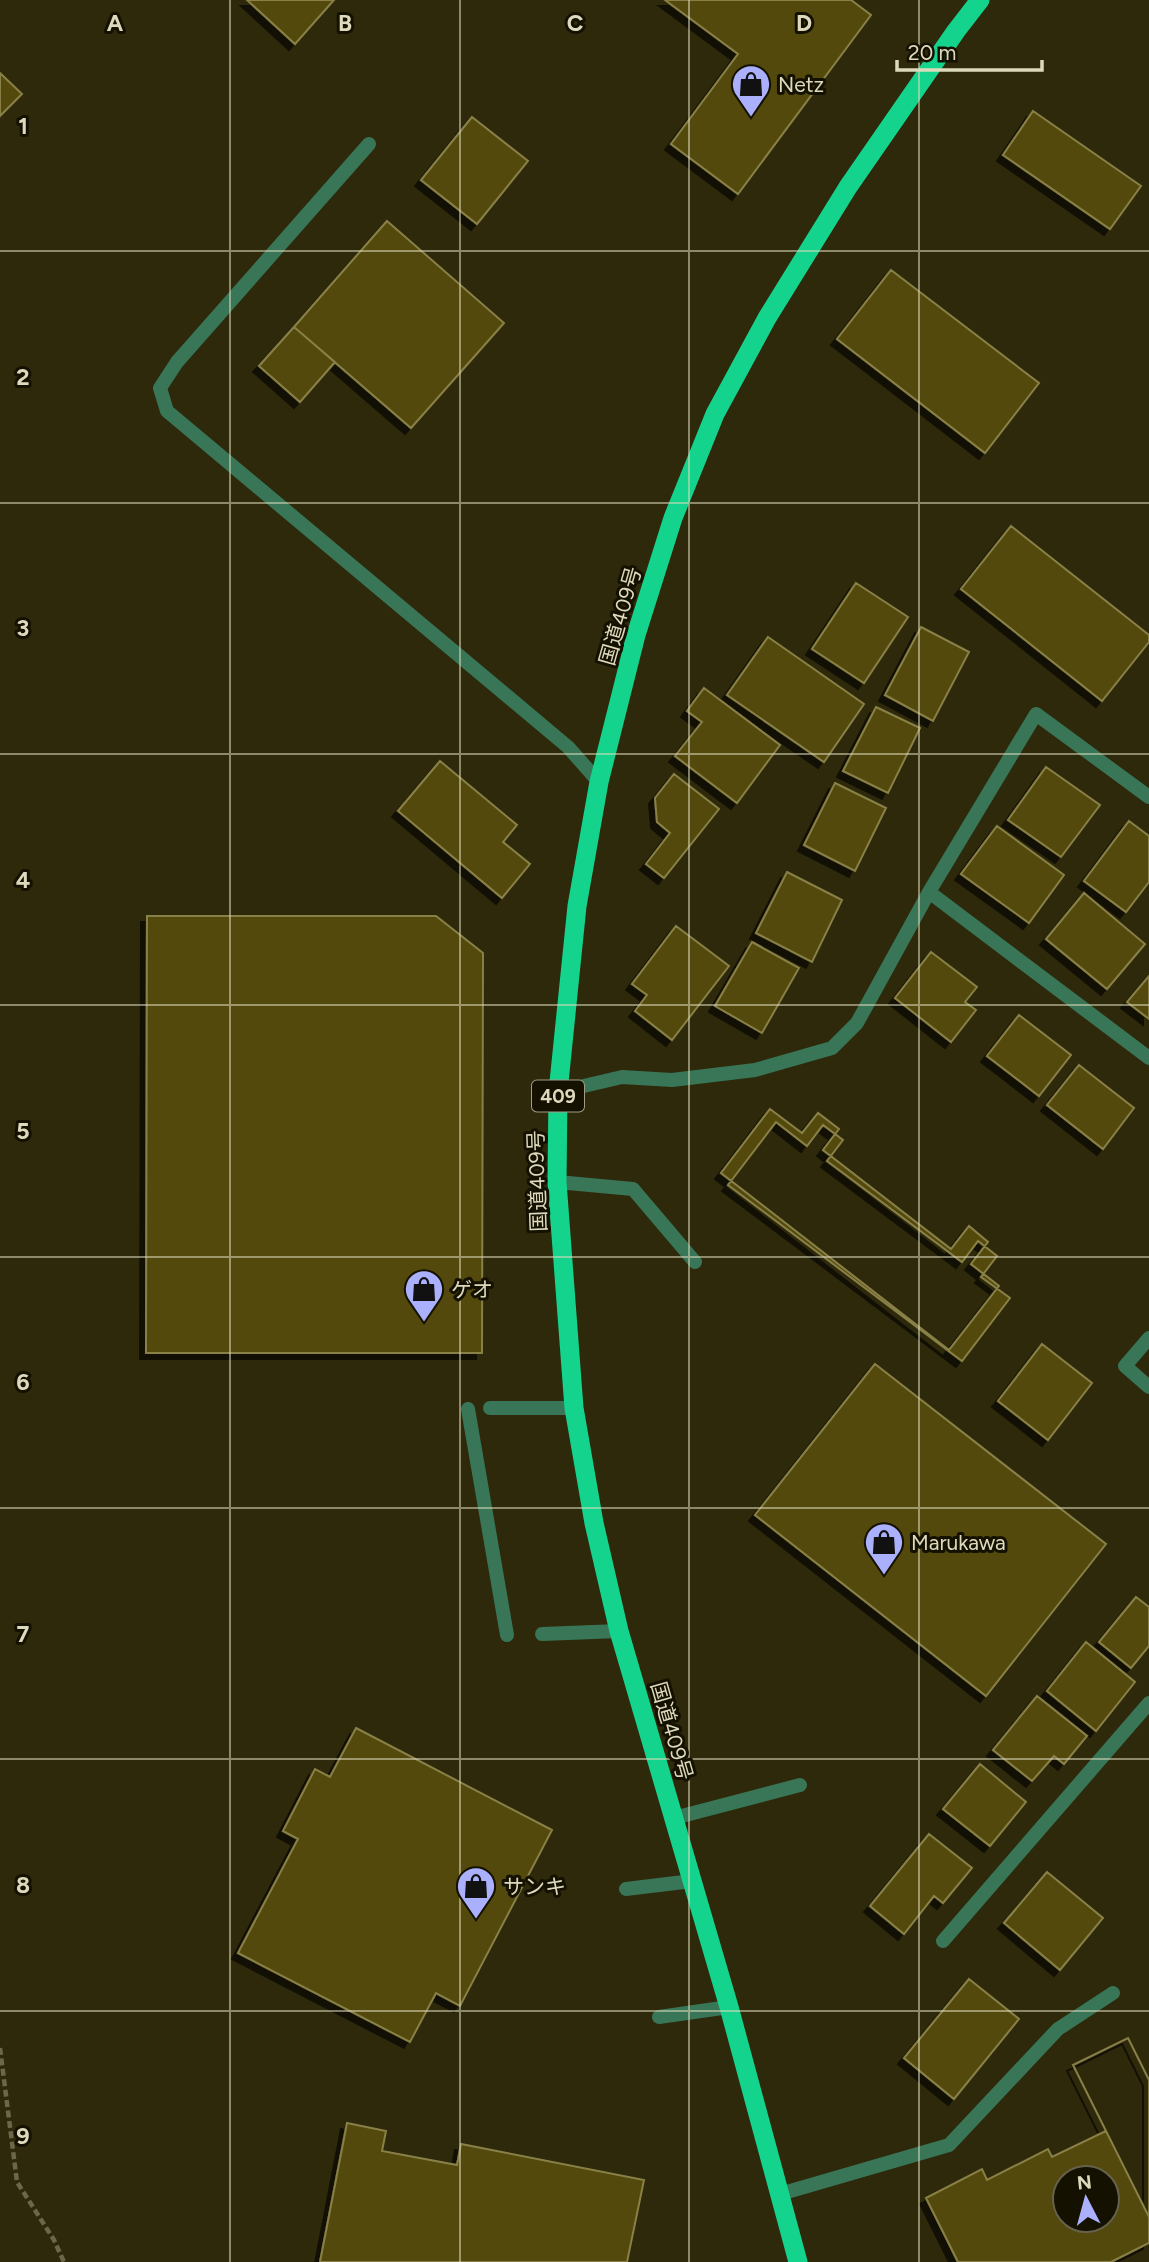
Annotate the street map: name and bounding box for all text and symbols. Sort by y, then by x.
text: A [107,9,124,37]
text: B [338,9,352,37]
text: C [567,9,584,37]
text: D [796,9,812,37]
scale bar [897,28,1042,72]
text: 20 m [908,40,956,65]
shop icon: Netz [730,63,772,118]
place label: Netz [778,72,824,97]
text: 1 [18,112,28,140]
text: 2 [16,363,30,391]
street label: 国道409号 [594,564,646,668]
text: 3 [17,614,29,642]
text: 4 [16,866,30,894]
road number: 409 [532,1080,584,1112]
text: 5 [16,1117,30,1145]
street label: 国道409号 [523,1130,551,1232]
shop icon: ゲオ [403,1268,445,1323]
place label: ゲオ [451,1277,493,1302]
text: 6 [16,1368,30,1396]
shop icon: Marukawa [863,1521,905,1576]
place label: Marukawa [911,1530,1006,1555]
text: 7 [17,1620,30,1648]
street label: 国道409号 [646,1679,698,1783]
shop icon: サンキ [455,1865,497,1920]
text: 8 [16,1871,30,1899]
place label: サンキ [503,1874,566,1899]
text: 9 [16,2122,30,2150]
north arrow [1051,2164,1121,2234]
text: N [1076,2170,1093,2195]

